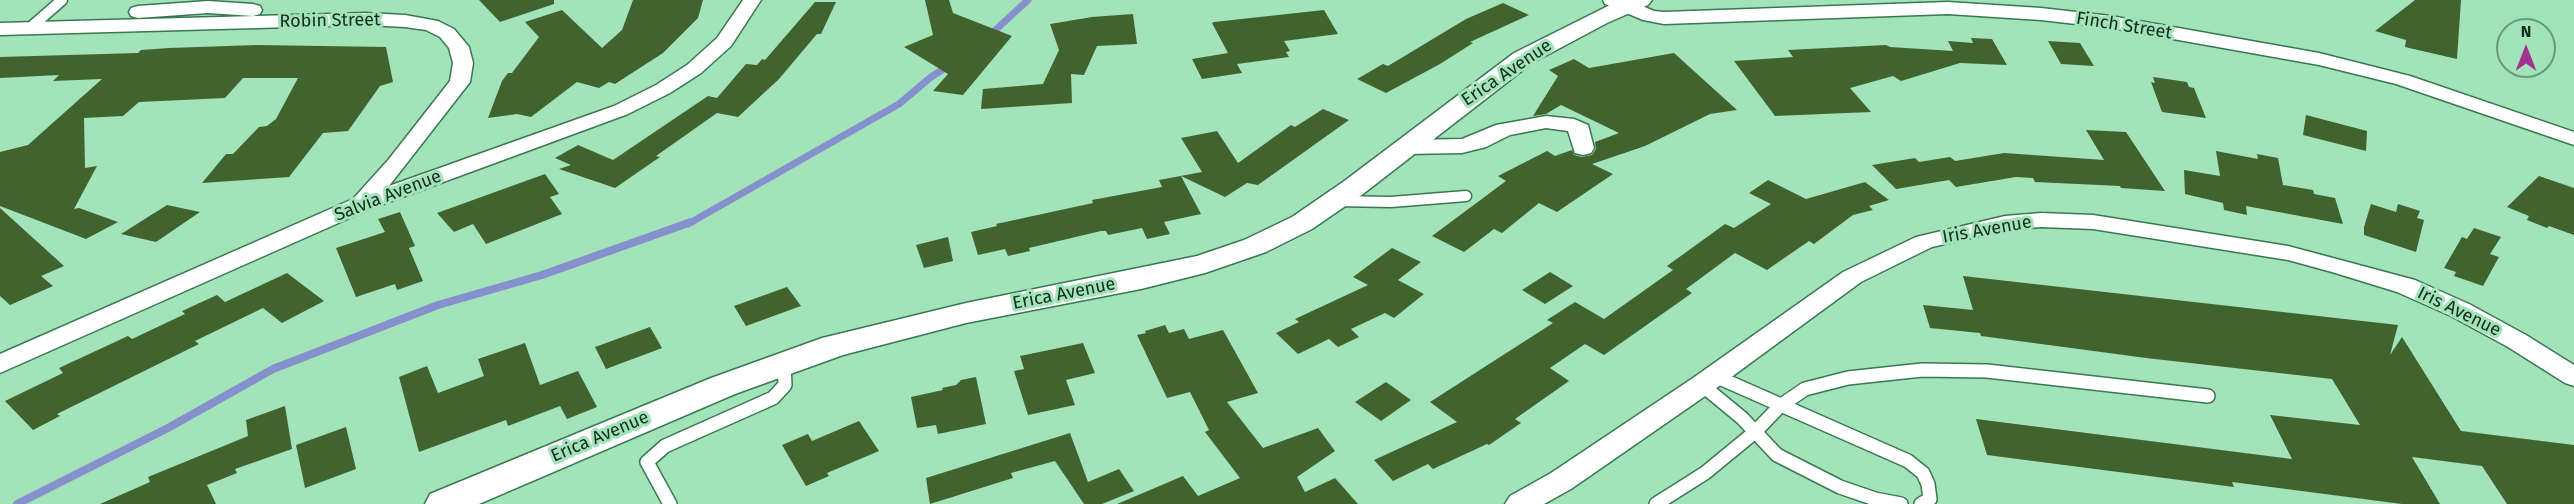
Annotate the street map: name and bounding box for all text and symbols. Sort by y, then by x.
street label: Finch Street [2075,8,2173,44]
street label: Robin Street [279,9,381,33]
north arrow [2496,18,2556,78]
text: N [2521,22,2531,41]
street label: Erica Avenue [1458,35,1556,111]
street label: Salvia Avenue [331,166,445,226]
street label: Iris Avenue [1941,212,2033,248]
street label: Erica Avenue [1011,273,1117,315]
street label: Iris Avenue [2414,283,2504,341]
street label: Erica Avenue [548,407,652,467]

